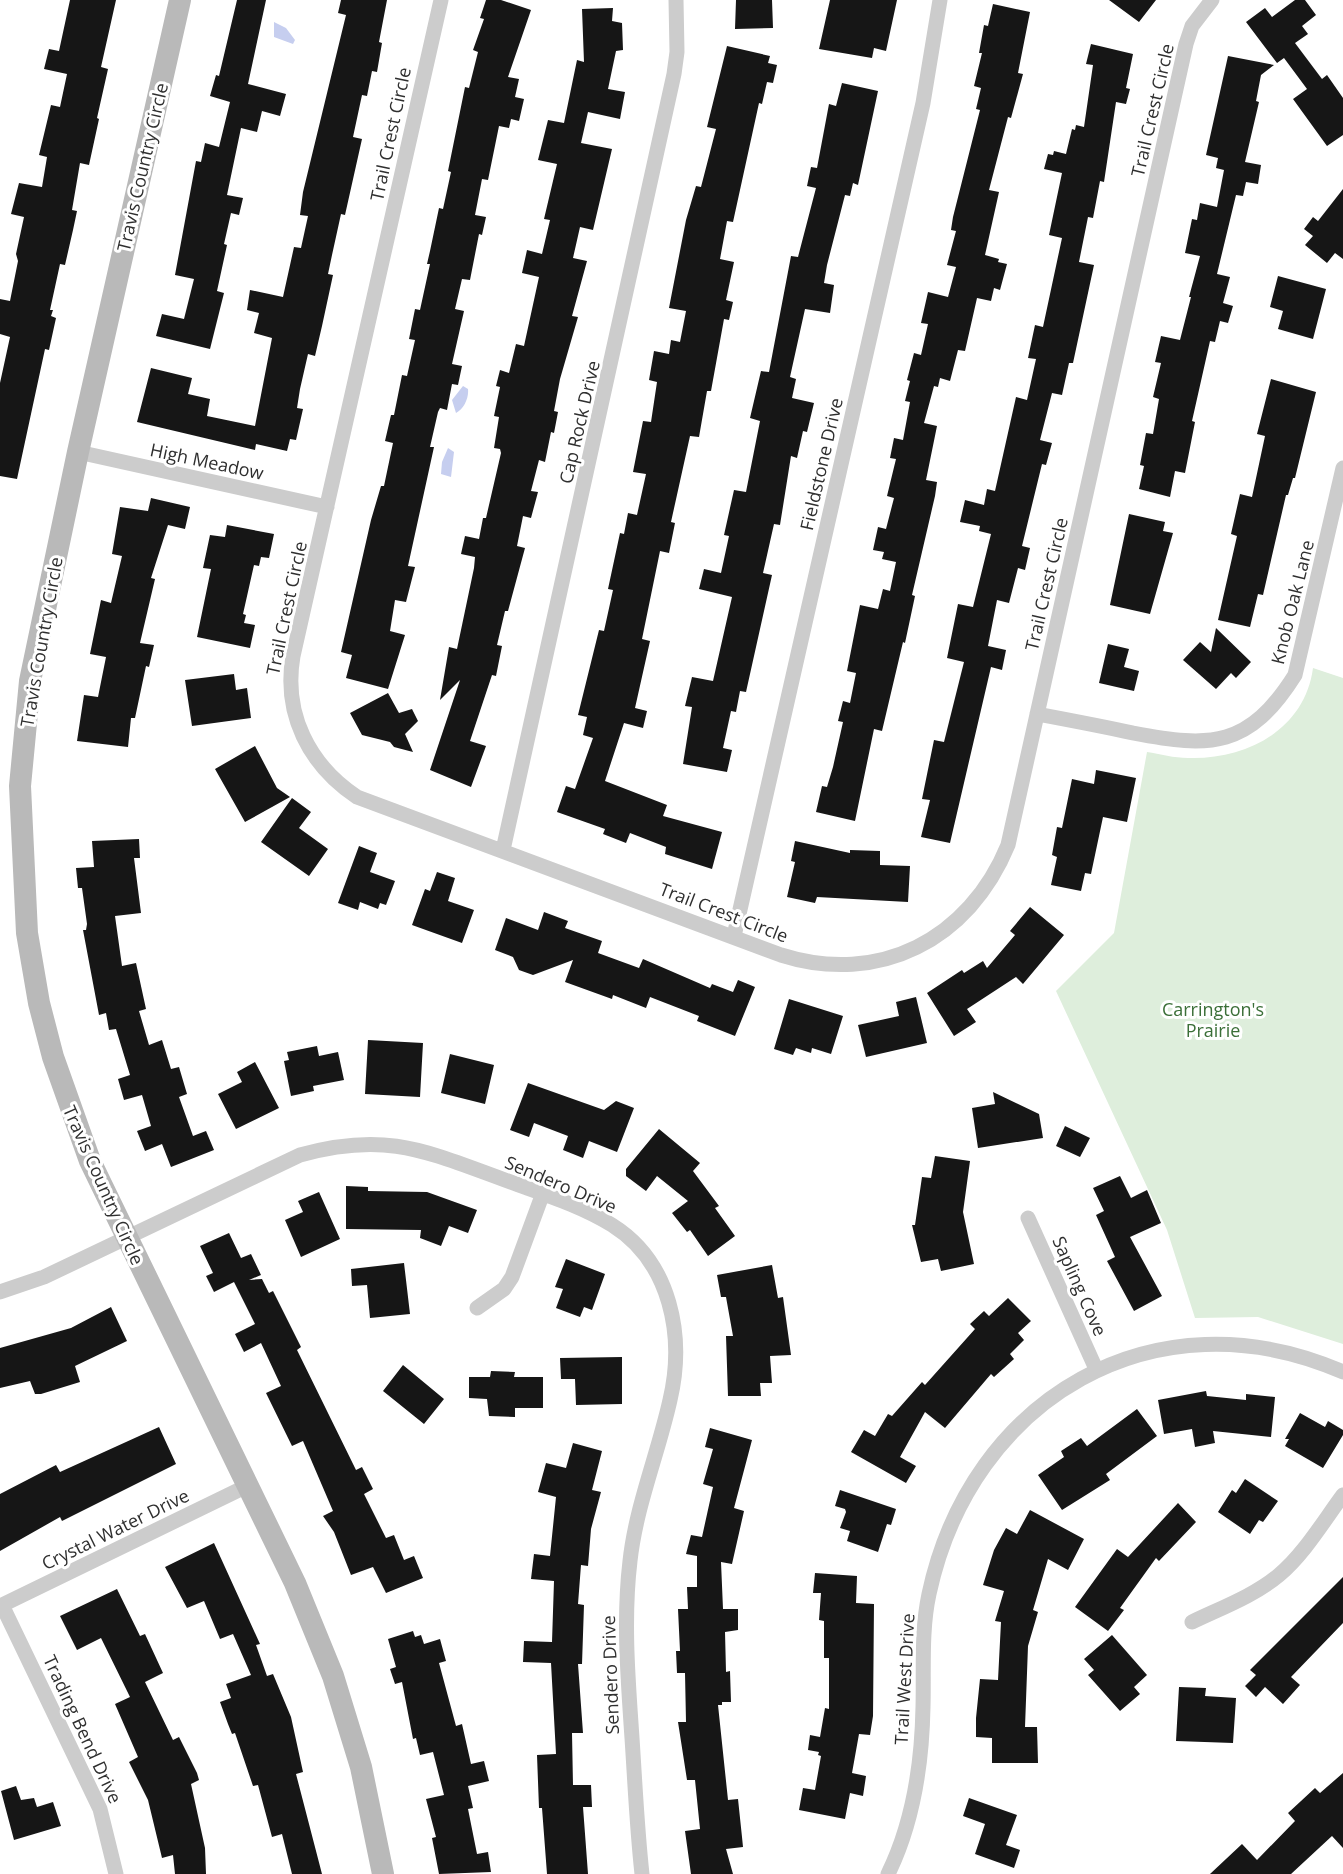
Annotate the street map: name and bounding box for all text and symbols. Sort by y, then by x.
street label: Trail Crest Circle [1125,41,1179,179]
street label: Trail Crest Circle [364,65,416,203]
street label: Travis Country Circle [111,80,173,254]
street label: Cap Rock Drive [553,358,605,486]
street label: Fieldstone Drive [794,395,848,533]
street label: High Meadow [148,437,266,485]
street label: Trail Crest Circle [1019,515,1073,653]
street label: Knob Oak Lane [1265,537,1319,667]
street label: Trail Crest Circle [260,539,312,677]
street label: Travis Country Circle [14,555,68,729]
street label: Trail Crest Circle [656,876,792,948]
park label: Carrington's Prairie [1162,997,1264,1042]
street label: Travis Country Circle [58,1101,150,1269]
street label: Sendero Drive [502,1150,620,1218]
street label: Sapling Cove [1047,1232,1113,1340]
street label: Crystal Water Drive [37,1483,193,1575]
street label: Trail West Drive [889,1613,919,1745]
street label: Sendero Drive [596,1615,624,1735]
street label: Trading Bend Drive [38,1651,128,1807]

